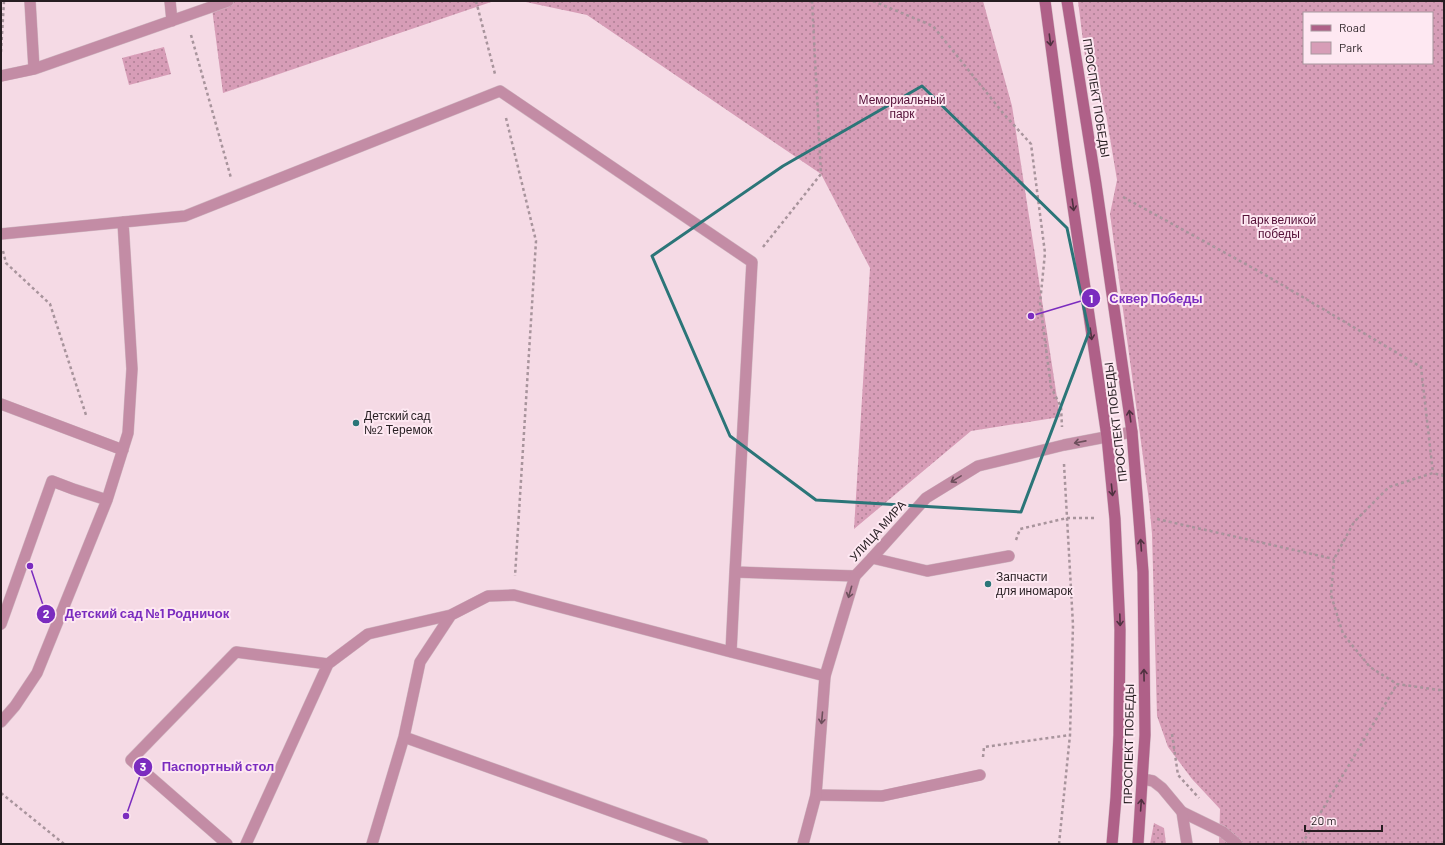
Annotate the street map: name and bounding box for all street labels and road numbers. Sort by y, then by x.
street label: ПРОСПЕКТ ПОБЕДЫ [1080,37,1113,159]
street label: ПРОСПЕКТ ПОБЕДЫ [1101,361,1130,483]
street label: УЛИЦА МИРА [846,497,909,564]
street label: ПРОСПЕКТ ПОБЕДЫ [1120,684,1137,804]

